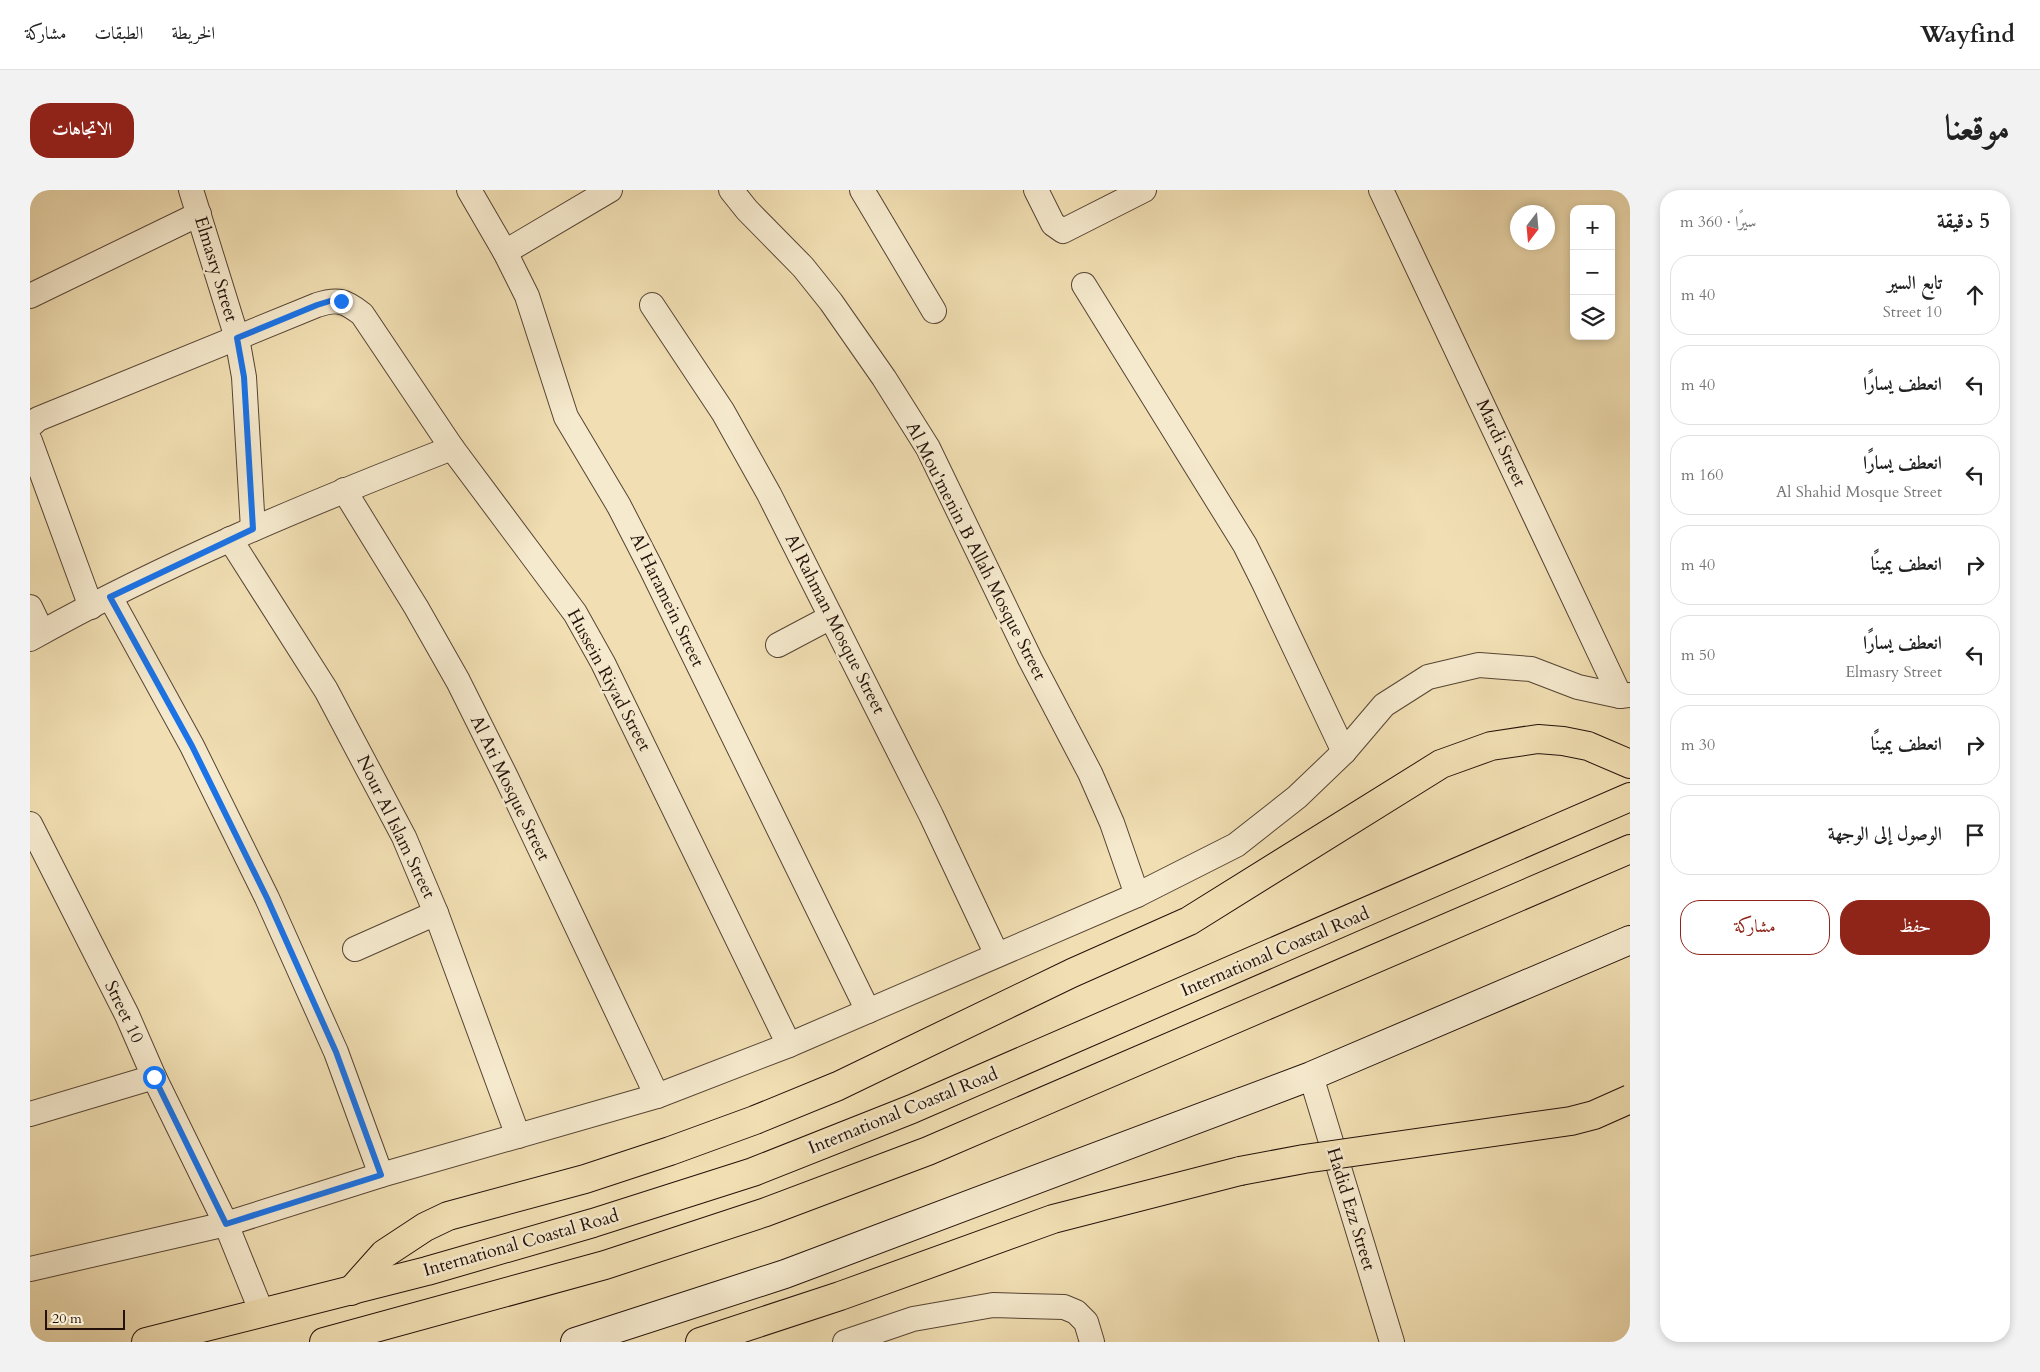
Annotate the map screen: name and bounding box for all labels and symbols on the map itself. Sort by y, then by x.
north arrow [1510,205,1555,250]
street label: Elmasry Street [188,213,244,325]
route end [330,290,353,313]
street label: Mardi Street [1470,395,1532,491]
street label: Al Mou'menin B Allah Mosque Street [900,418,1052,685]
street label: Al Haramein Street [624,529,710,671]
street label: Al Rahman Mosque Street [779,530,891,719]
street label: Hussein Riyad Street [561,604,657,756]
street label: Al Ati Mosque Street [464,711,556,865]
street label: Nour Al Islam Street [350,751,442,903]
street label: International Coastal Road [1177,901,1373,1003]
street label: Street 10 [98,977,150,1047]
street label: International Coastal Road [804,1061,1002,1161]
route start [143,1066,166,1089]
street label: Hadid Ezz Street [1320,1145,1382,1274]
street label: International Coastal Road [420,1203,622,1283]
scale bar [45,1307,125,1330]

